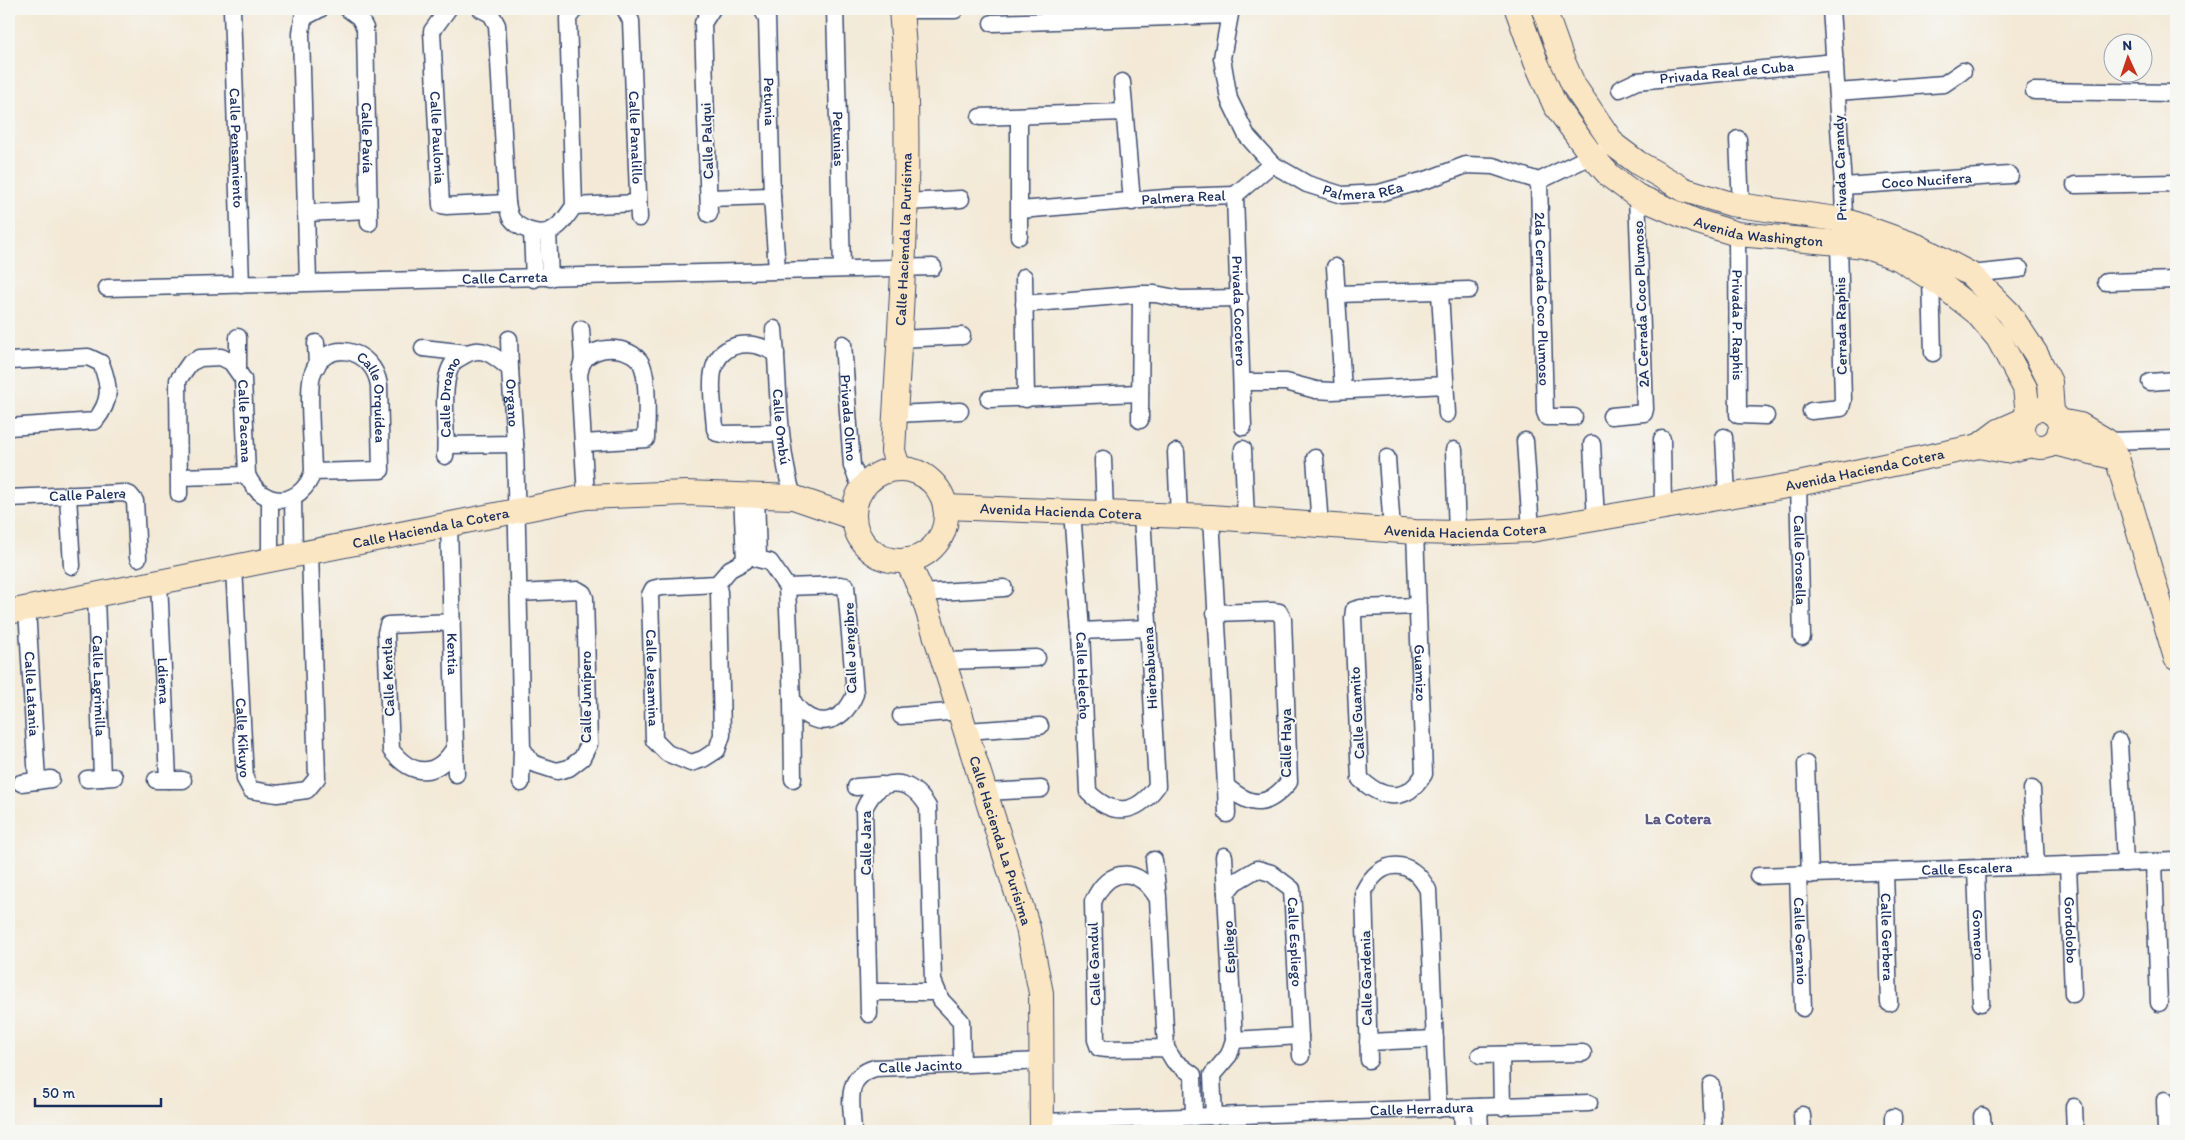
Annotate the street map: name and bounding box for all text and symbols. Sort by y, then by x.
north arrow [2102,32,2152,82]
text: N [2122,37,2133,54]
street label: Privada Real de Cuba [1659,57,1795,88]
street label: Petunia [760,77,779,126]
street label: Calle Pensamiento [226,87,247,208]
street label: Calle Panalillo [625,90,647,185]
street label: Calle Paulonia [426,91,449,185]
street label: Calle Pavía [358,102,377,174]
street label: Calle Palqui [697,102,717,180]
street label: Petunias [829,111,848,167]
street label: Privada Carandy [1829,115,1851,221]
street label: Calle Hacienda la Purísima [891,152,916,326]
street label: Coco Nucifera [1881,168,1973,192]
street label: Palmera REa [1320,178,1405,204]
street label: Palmera Real [1141,186,1227,209]
street label: 2da Cerrada Coco Plumoso [1531,212,1553,386]
street label: Avenida Washington [1692,212,1824,251]
street label: 2A Cerrada Coco Plumoso [1629,220,1653,388]
street label: Privada Cocotero [1228,255,1250,367]
street label: Calle Carreta [462,268,549,288]
street label: Privada P. Raphis [1728,269,1747,381]
street label: Cerrada Raphis [1831,277,1851,375]
street label: Calle Orquídea [353,347,389,444]
street label: Calle Droano [436,351,464,438]
street label: Privada Olmo [836,374,861,462]
street label: Organo [502,378,523,428]
street label: Calle Pacana [234,379,256,464]
street label: Calle Ombú [769,388,794,466]
street label: Avenida Hacienda Cotera [1784,444,1946,495]
street label: Calle Palera [49,483,130,505]
street label: Avenida Hacienda Cotera [980,499,1142,523]
street label: Calle Hacienda la Cotera [351,503,511,552]
street label: Calle Grosella [1790,515,1810,606]
street label: Avenida Hacienda Cotera [1384,519,1548,542]
street label: Calle Jengibre [839,602,861,694]
street label: Hierbabuena [1139,626,1161,710]
street label: Calle Jesamina [642,629,663,727]
street label: Calle Helecho [1072,631,1094,720]
street label: Kentia [443,633,462,676]
street label: Calle Lagrimilla [88,635,110,737]
street label: Calle Kentla [378,637,398,717]
street label: Guamizo [1410,644,1430,702]
street label: Calle Latania [21,651,43,737]
street label: Calle Junípero [577,651,595,743]
street label: Ldiema [153,657,174,705]
street label: Calle Guamito [1346,666,1368,760]
street label: Calle Kikuyo [232,697,254,778]
street label: Calle Haya [1277,708,1295,778]
street label: Calle Hacienda La Purísima [965,754,1036,928]
district label: La Cotera [1645,809,1712,828]
street label: Calle Jara [857,810,875,875]
street label: Calle Escalera [1921,858,2013,879]
street label: Calle Gerbera [1877,893,1897,982]
street label: Calle Espliego [1283,896,1306,987]
street label: Gordolobo [2060,896,2081,964]
street label: Calle Geranio [1790,897,1811,985]
street label: Gomero [1969,909,1988,961]
street label: Espliego [1219,920,1239,974]
street label: Calle Gandul [1084,921,1104,1006]
street label: Calle Gardenia [1356,930,1376,1026]
street label: Calle Jacinto [878,1055,963,1077]
scale bar [35,1075,161,1107]
text: 50 m [42,1084,75,1102]
street label: Calle Herradura [1370,1098,1474,1120]

